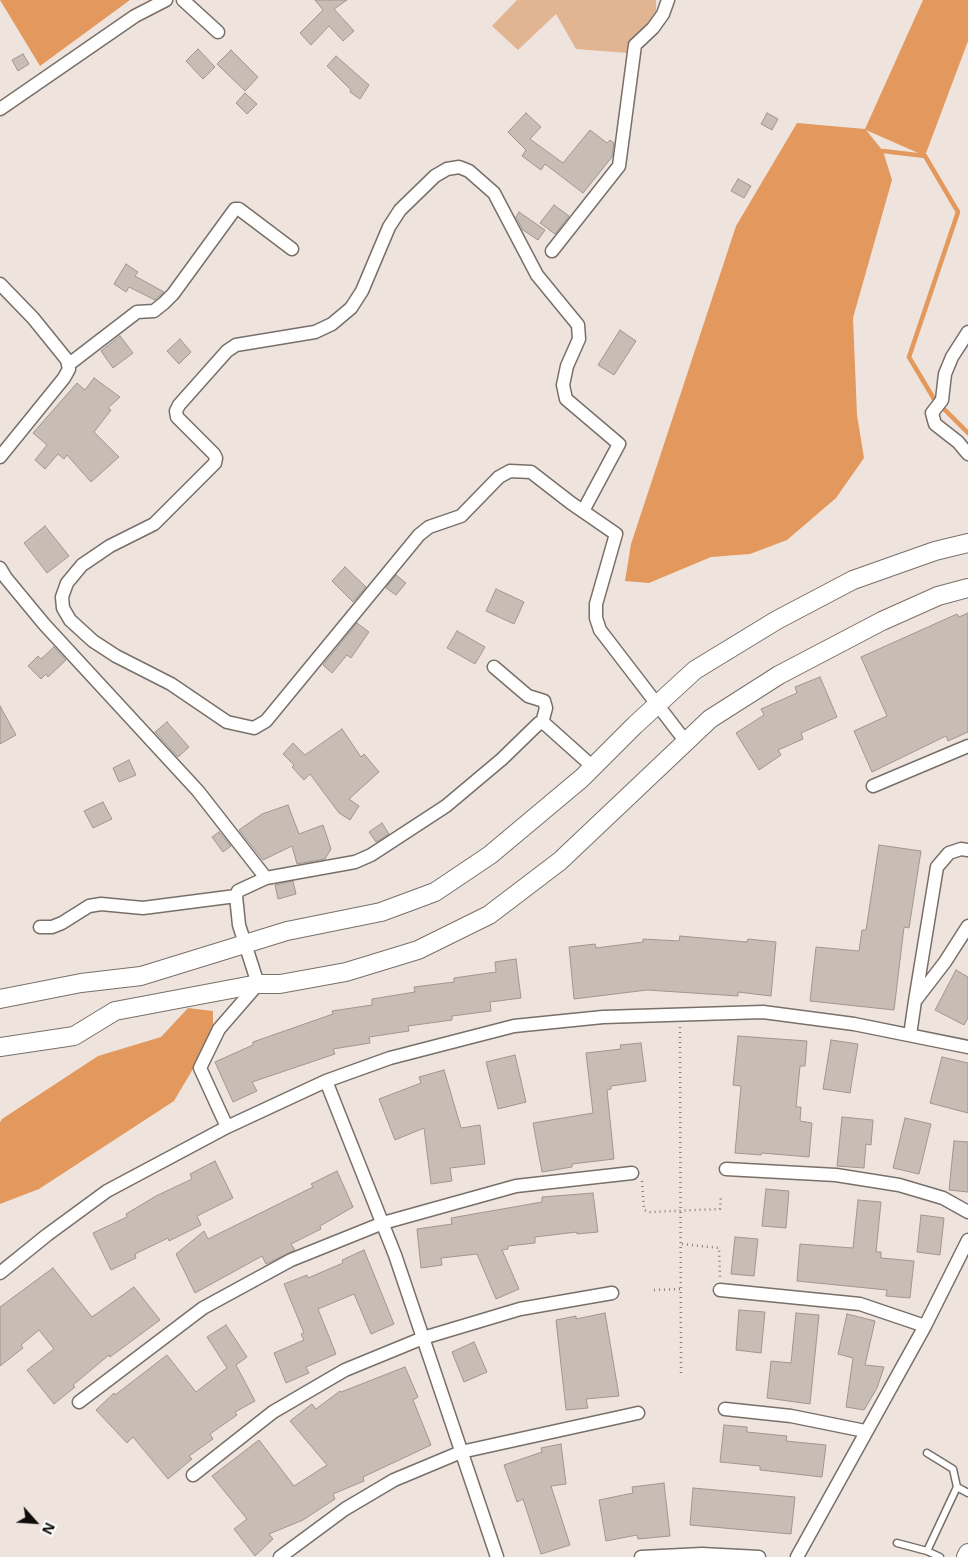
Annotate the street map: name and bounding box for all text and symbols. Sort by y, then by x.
north arrow [10,1497,60,1547]
text: N [38,1520,60,1538]

